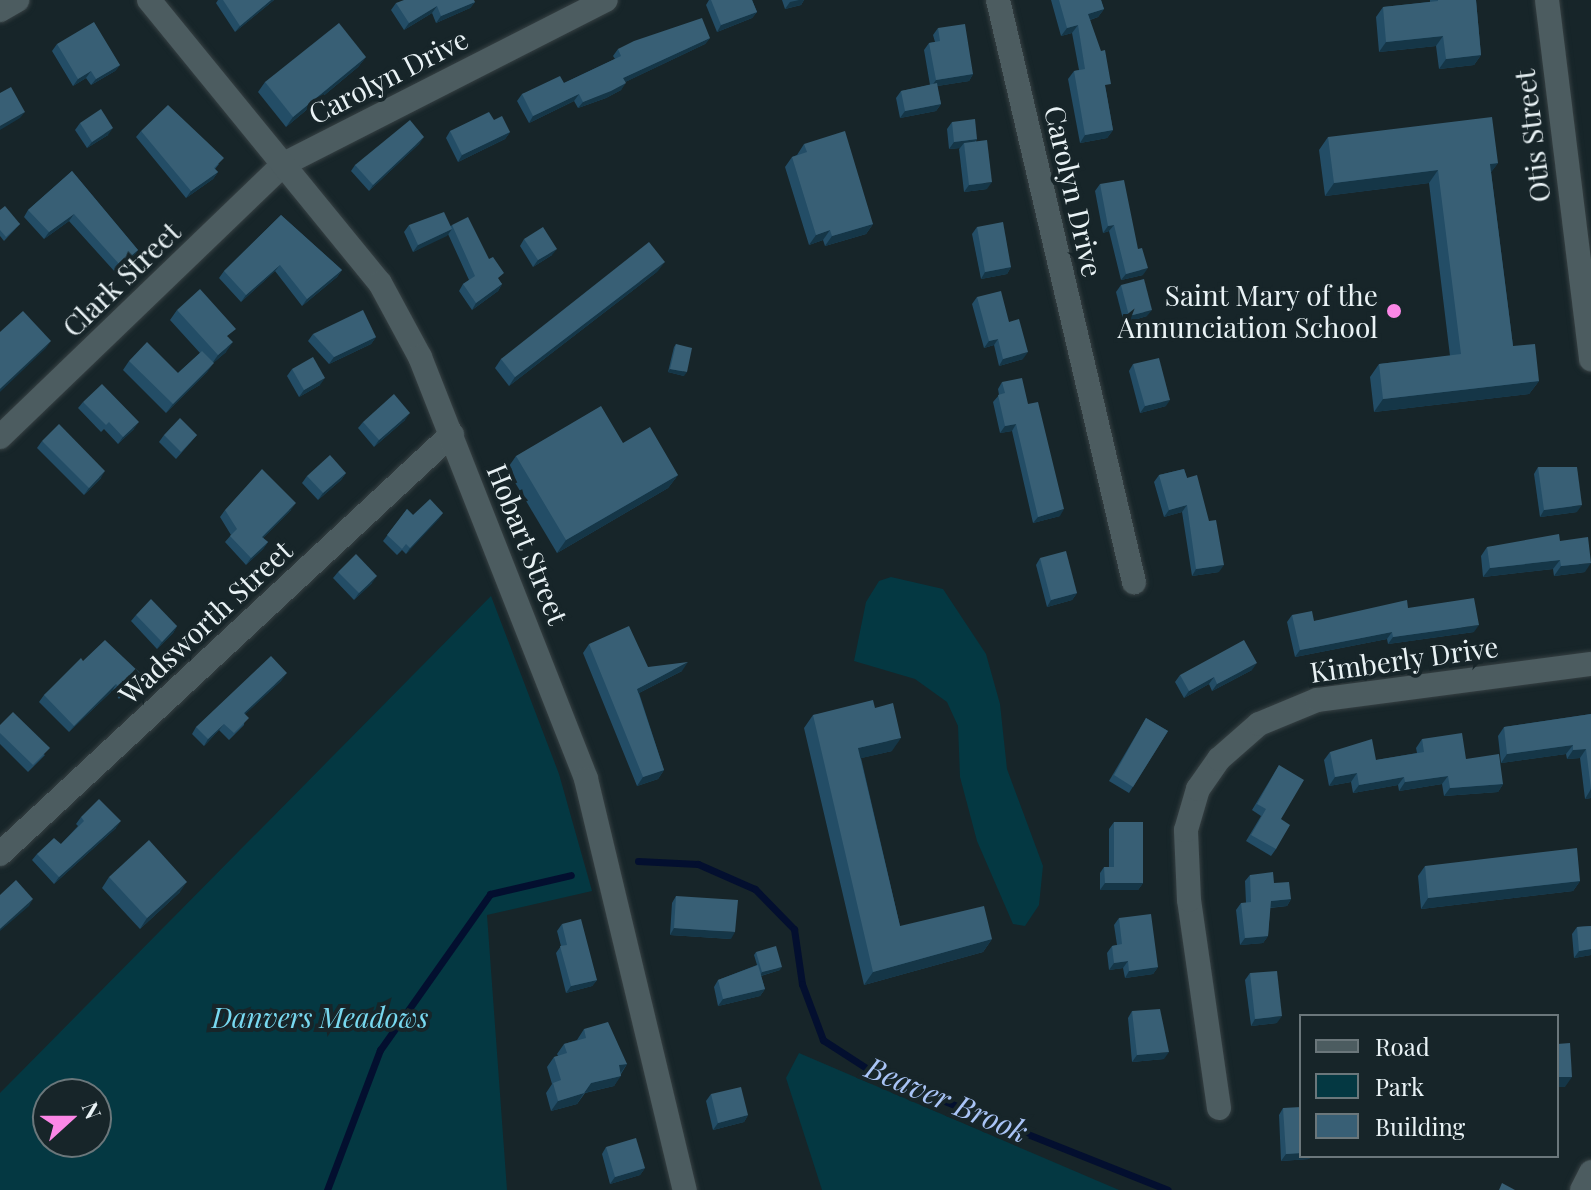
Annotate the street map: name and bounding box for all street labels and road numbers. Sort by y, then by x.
street label: Carolyn Drive [303,21,473,131]
street label: Otis Street [1507,68,1557,204]
street label: Carolyn Drive [1038,102,1110,280]
street label: Clark Street [55,215,187,343]
street label: Hobart Street [481,459,575,629]
street label: Wadsworth Street [112,533,298,711]
street label: Kimberly Drive [1307,629,1501,689]

